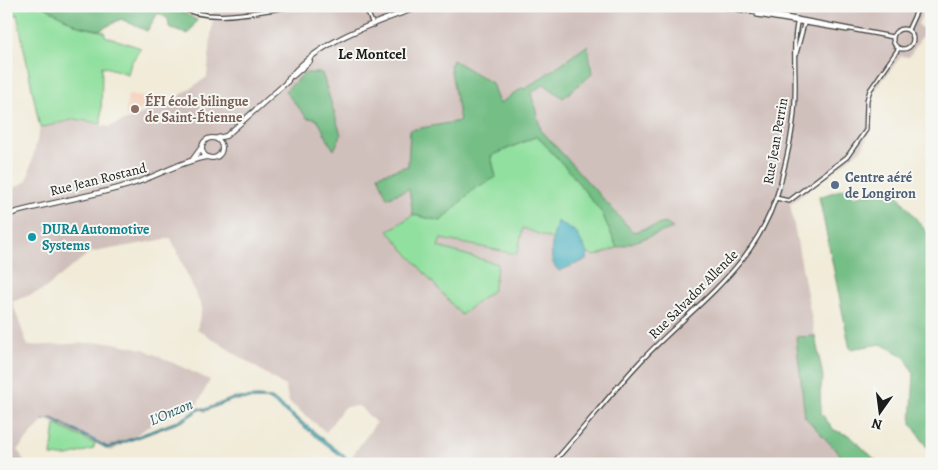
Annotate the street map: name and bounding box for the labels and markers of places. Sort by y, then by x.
place label: ÉFI école bilingue de Saint-Étienne [145,92,249,127]
marker: ÉFI école bilingue de Saint-Étienne [129,103,141,115]
place label: Centre aéré de Longiron [845,168,916,203]
marker: Centre aéré de Longiron [829,179,841,191]
place label: DURA Automotive Systems [42,220,150,255]
marker: DURA Automotive Systems [26,231,38,243]

